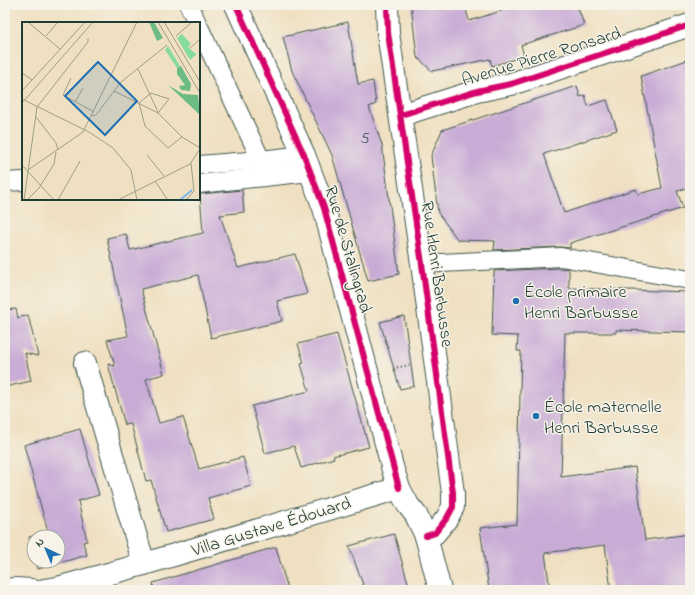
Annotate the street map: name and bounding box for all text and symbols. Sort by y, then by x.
street label: Avenue Pierre Ronsard [459,21,625,95]
inset map [22,22,200,200]
house number: 5 [360,127,370,151]
street label: Rue de Stalingrad [316,183,378,317]
street label: Rue Henri Barbusse [413,200,459,350]
place label: École primaire Henri Barbusse [524,280,639,327]
marker: École primaire Henri Barbusse [511,296,521,306]
place label: École maternelle Henri Barbusse [544,395,663,442]
marker: École maternelle Henri Barbusse [531,411,541,421]
street label: Villa Gustave Édouard [188,491,354,565]
north arrow [26,529,66,569]
text: N [32,534,48,551]

